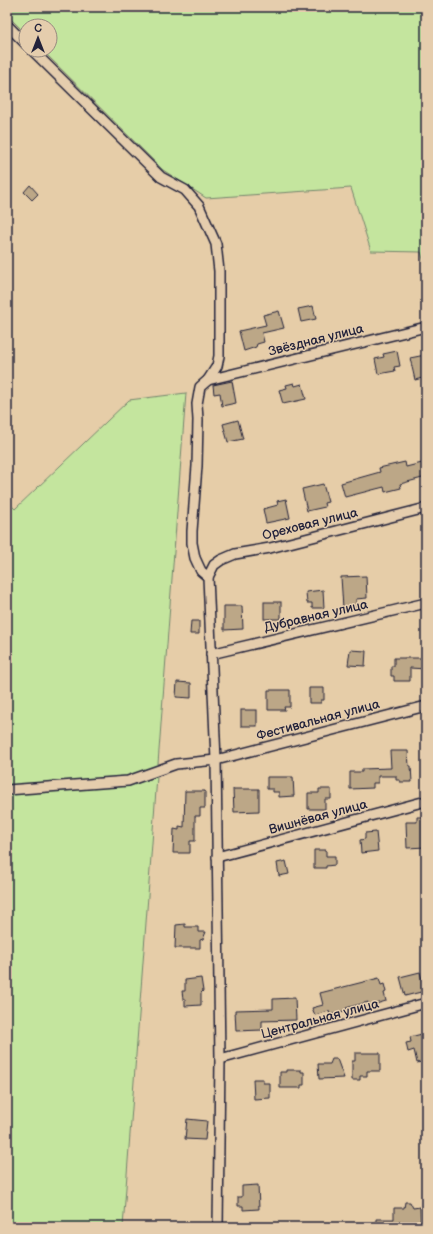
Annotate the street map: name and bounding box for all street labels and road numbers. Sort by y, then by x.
street label: Звёздная улица [267,320,366,360]
street label: Ореховая улица [261,504,360,544]
street label: Дубравная улица [263,596,370,636]
street label: Фестивальная улица [255,696,382,744]
street label: Вишнёвая улица [267,796,369,838]
street label: Центральная улица [259,996,381,1042]

